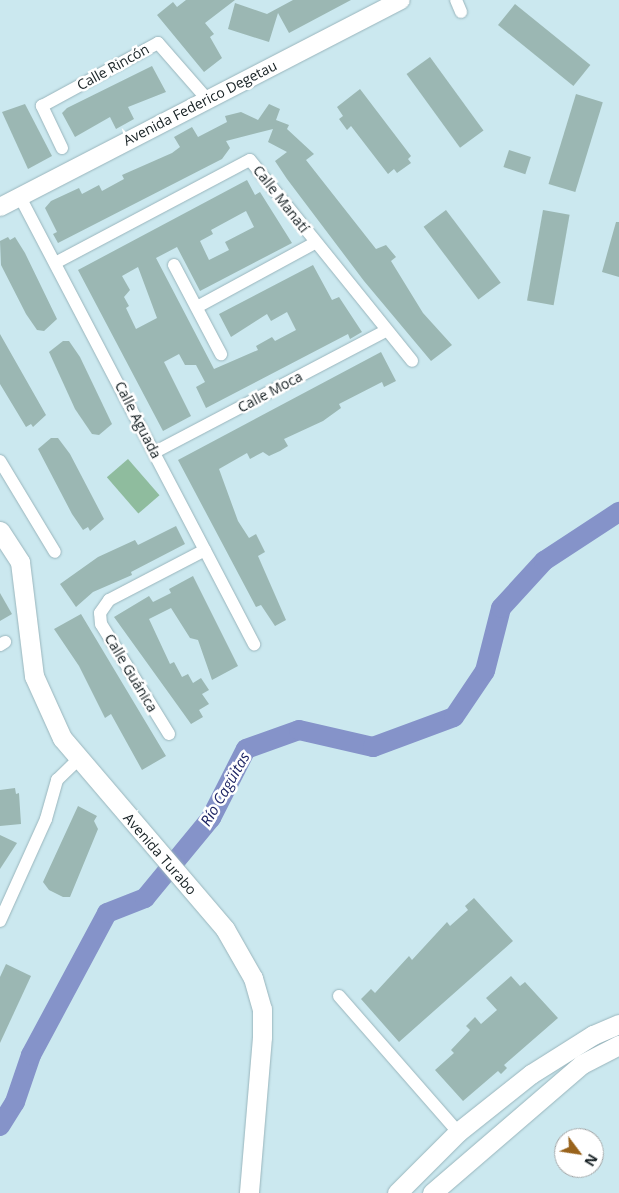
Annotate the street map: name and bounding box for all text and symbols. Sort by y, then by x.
street label: Calle Rincón [74,40,152,94]
street label: Avenida Federico Degetau [120,57,280,149]
street label: Calle Manatí [250,162,312,236]
street label: Calle Moca [235,368,305,416]
street label: Calle Aguada [111,379,165,461]
street label: Calle Guánica [101,631,161,715]
water label: Río Cagüitas [197,749,253,829]
street label: Avenida Turabo [120,810,200,898]
north arrow [554,1128,604,1178]
text: N [580,1151,603,1170]

